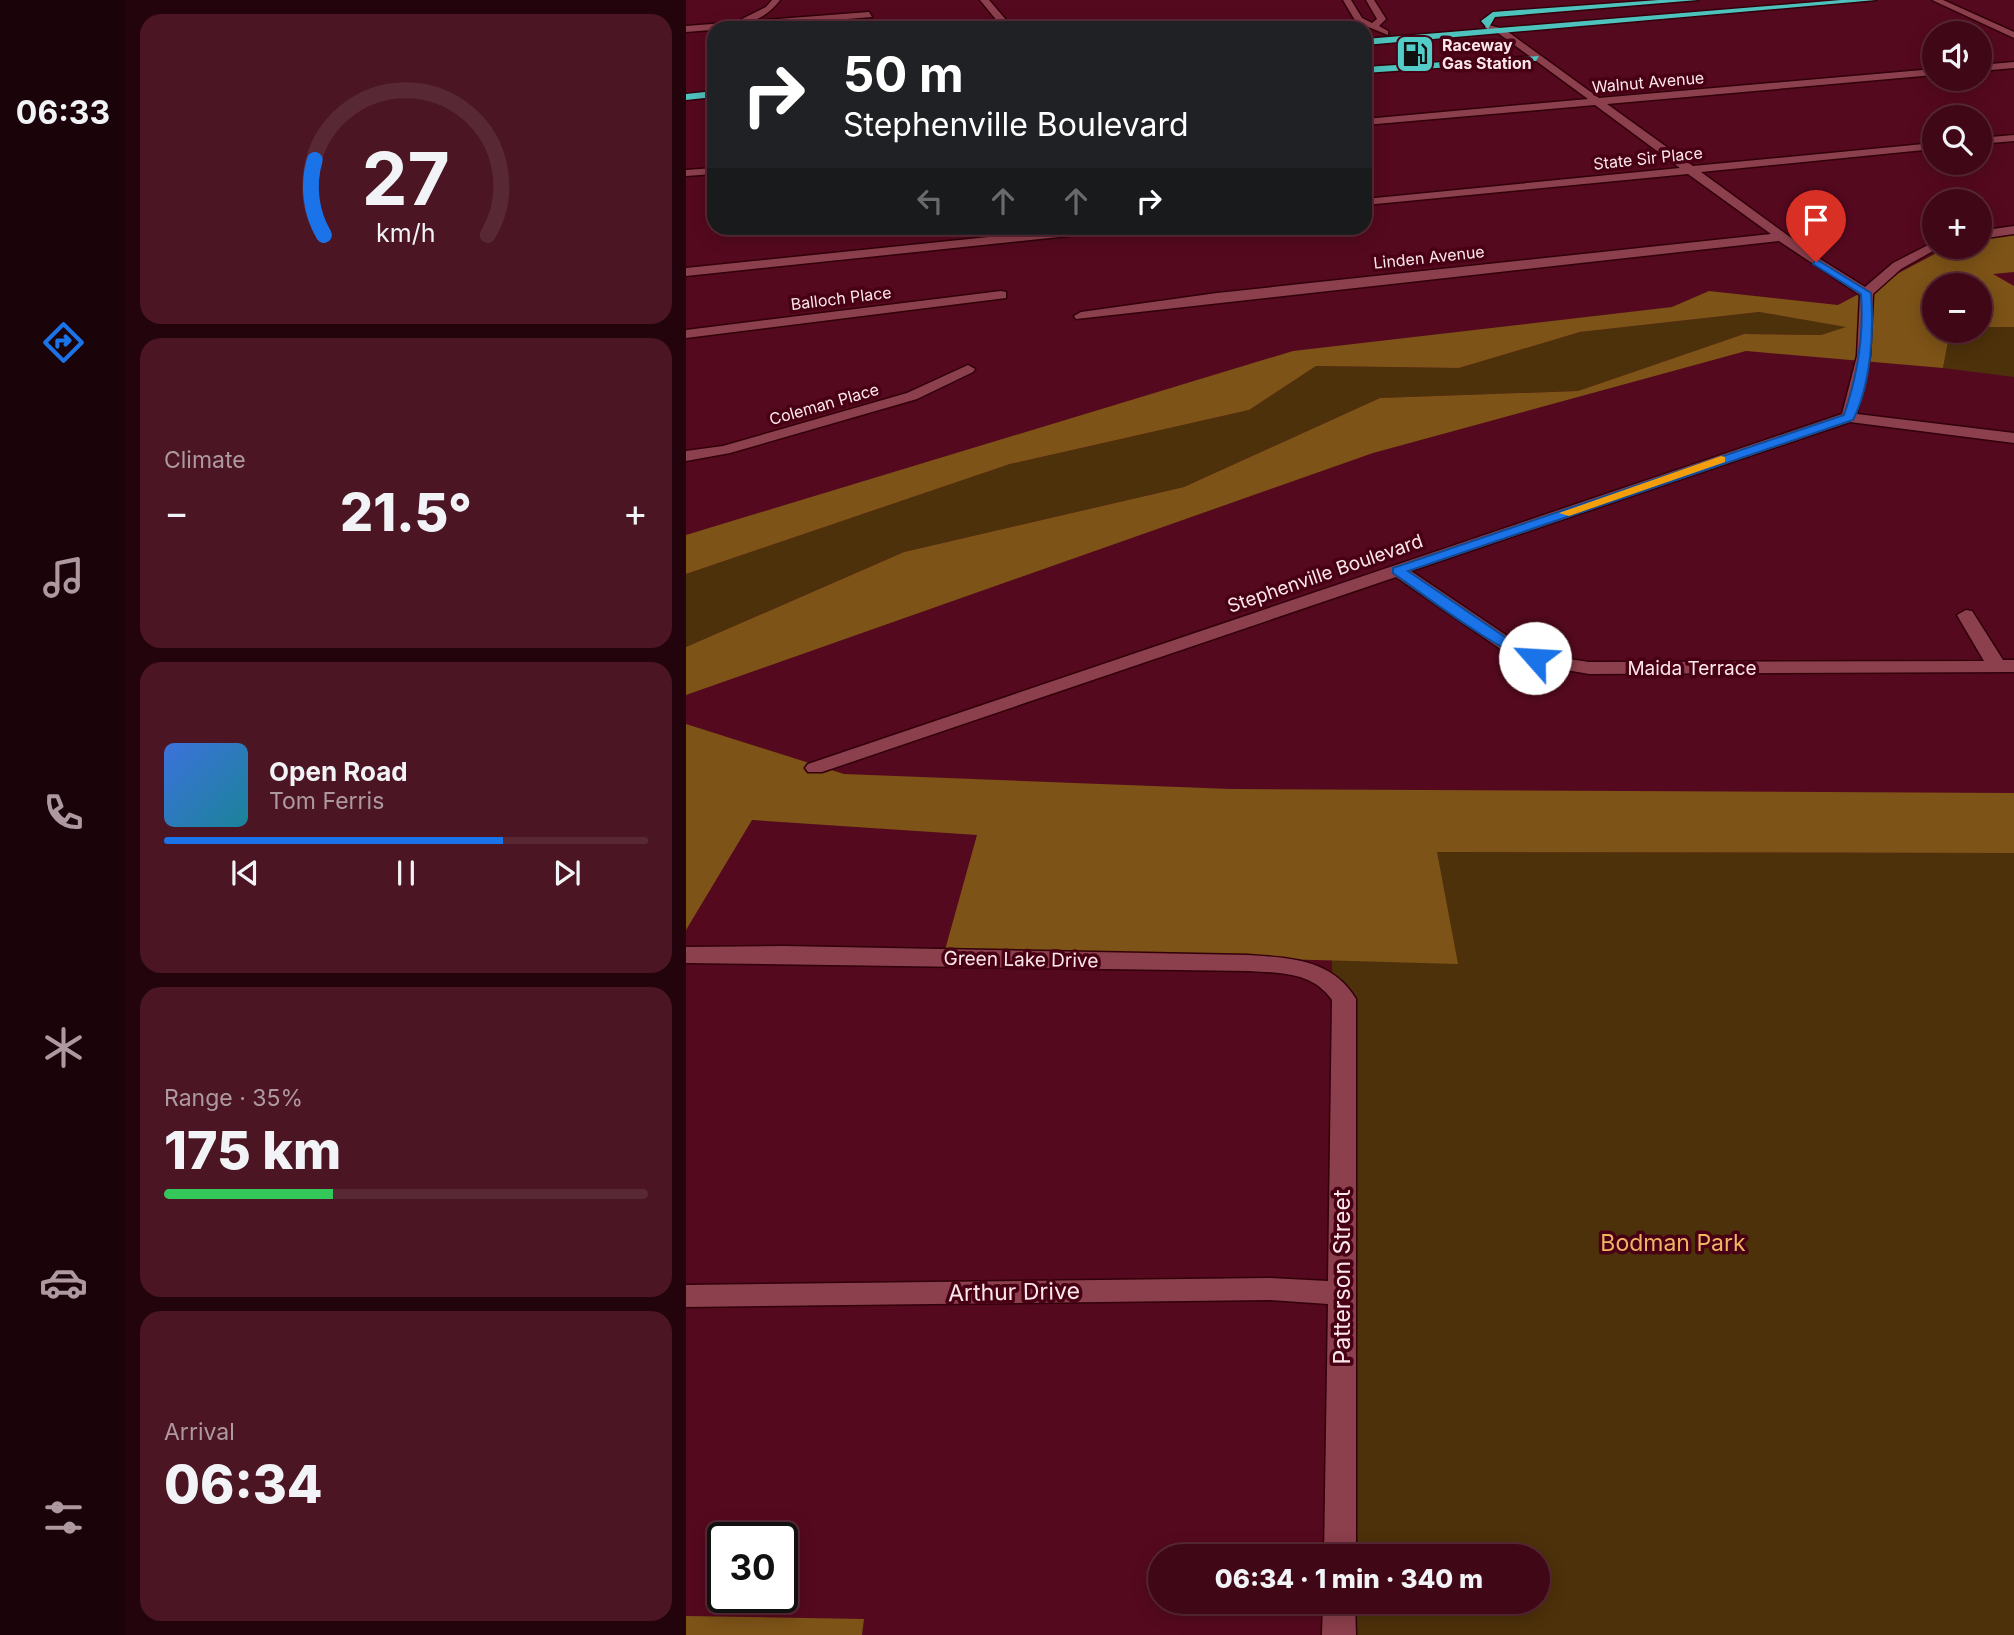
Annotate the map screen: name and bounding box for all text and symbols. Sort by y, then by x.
map controls [1922,21,1992,343]
button: sound [1922,21,1992,91]
fuel station icon: Raceway Gas Station [1394,33,1436,75]
place label: Raceway Gas Station [1442,35,1532,73]
text: 50 m [843,45,964,104]
icon: right [728,49,819,140]
street label: Walnut Avenue [1591,67,1705,97]
text: 06:33 [16,93,110,132]
text: Stephenville Boulevard [843,105,1189,144]
button: search [1922,105,1992,175]
text: 27 [362,134,450,223]
street label: State Sir Place [1592,142,1704,174]
icon: left [911,182,949,220]
icon: ahead [984,182,1022,220]
icon: ahead [1057,182,1095,220]
icon: right [1130,182,1168,220]
button: + [1922,189,1992,259]
pin [1786,190,1846,262]
icon: arrive [1797,201,1835,239]
text: km/h [376,218,436,248]
street label: Linden Avenue [1372,241,1486,273]
button: − [1922,273,1992,343]
street label: Balloch Place [789,282,893,314]
icon: directions [39,318,88,367]
street label: Coleman Place [767,379,881,429]
text: Climate [164,446,246,474]
text: 21.5° [340,481,472,544]
text: − [164,489,189,535]
text: + [623,489,648,535]
street label: Stephenville Boulevard [1224,529,1426,618]
icon: music [39,553,88,602]
position arrow [1498,621,1572,695]
street label: Maida Terrace [1627,657,1757,680]
text: Open Road [269,756,408,787]
text: Tom Ferris [269,787,384,815]
icon: phone [39,788,88,837]
icon: previous [226,854,264,892]
icon: pause [387,854,425,892]
icon: next [548,854,586,892]
street label: Green Lake Drive [943,947,1099,972]
icon: climate [39,1023,88,1072]
text: Range · 35% [164,1084,303,1112]
text: 175 km [164,1119,341,1182]
street label: Patterson Street [1328,1189,1356,1364]
park label: Bodman Park [1600,1229,1746,1257]
icon: car [39,1258,88,1307]
street label: Arthur Drive [948,1277,1080,1307]
text: Arrival [164,1418,235,1446]
text: 06:34 [164,1453,323,1516]
icon: filters [39,1493,88,1542]
speed limit sign: 30 [707,1522,798,1613]
text: 06:34 · 1 min · 340 m [1215,1563,1483,1594]

